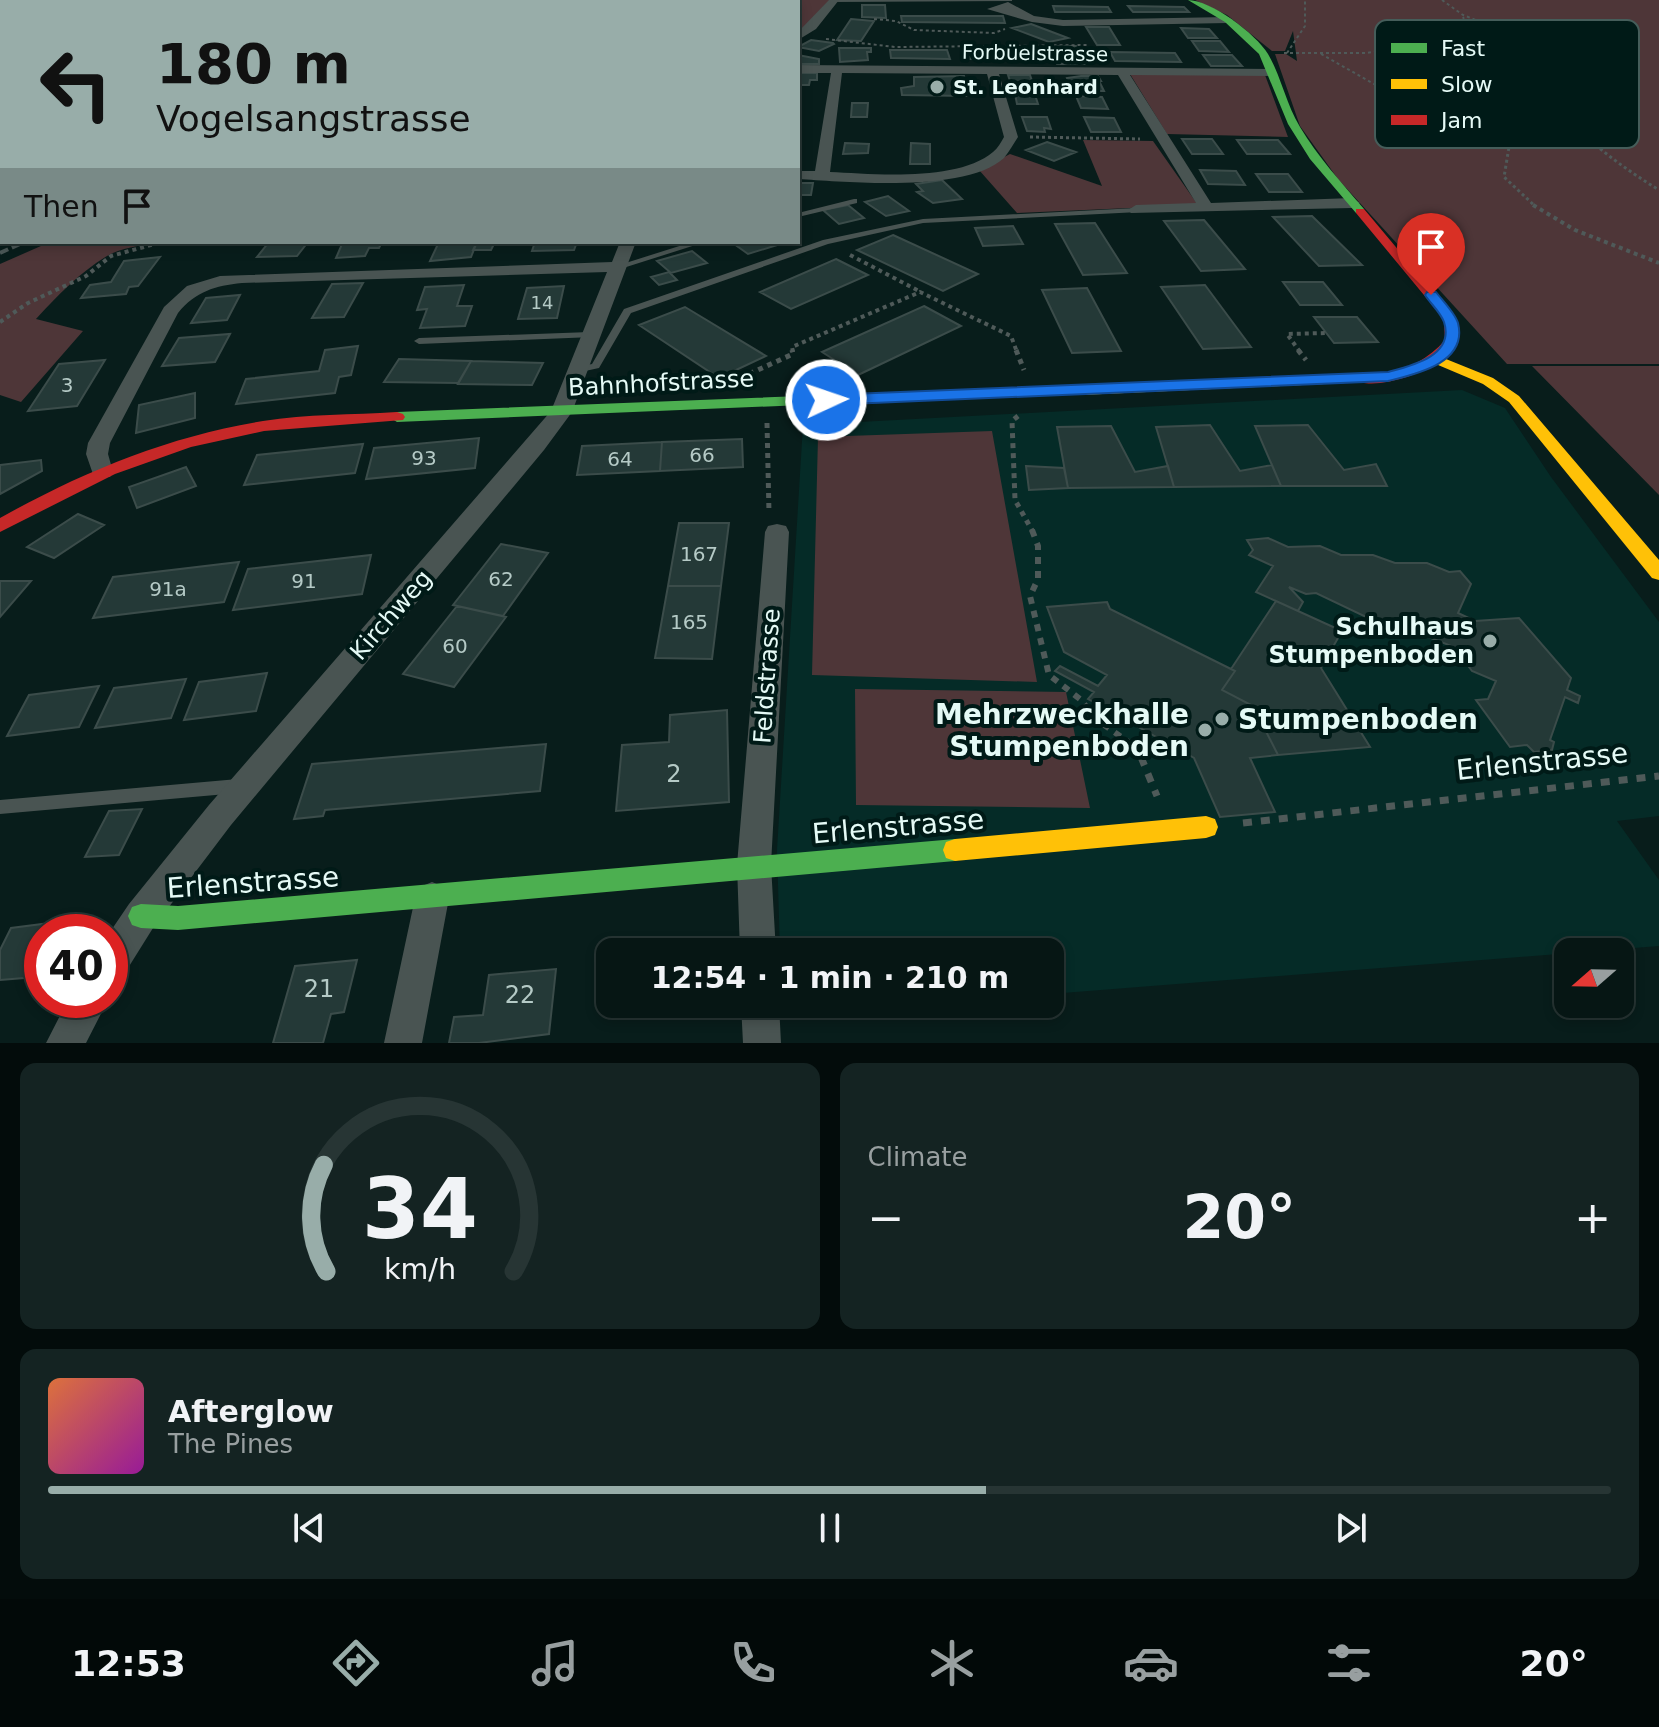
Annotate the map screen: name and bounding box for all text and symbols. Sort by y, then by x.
legend [1375,20,1639,148]
text: 180 m [156,31,351,96]
icon: left [24,32,128,136]
text: Fast [1441,36,1486,61]
street label: Forbüelstrasse [962,40,1108,66]
text: Slow [1441,72,1493,97]
place label: St. Leonhard [953,75,1098,99]
marker: St. Leonhard [928,78,946,96]
text: Vogelsangstrasse [156,98,471,139]
text: Jam [1439,108,1482,133]
icon: arrive [115,184,159,228]
text: Then [24,189,99,224]
pin [1397,213,1465,295]
icon: arrive [1409,225,1453,269]
house number: 14 [531,292,553,313]
position arrow [784,358,868,442]
street label: Bahnhofstrasse [567,364,755,402]
house number: 3 [61,373,73,397]
house number: 66 [689,443,715,467]
house number: 93 [411,446,437,470]
house number: 64 [607,447,633,471]
house number: 167 [680,542,718,566]
street label: Kirchweg [344,564,438,666]
house number: 62 [488,567,514,591]
house number: 91 [291,569,317,593]
house number: 91a [149,577,187,601]
street label: Feldstrasse [748,607,786,745]
house number: 165 [670,610,708,634]
place label: Schulhaus Stumpenboden [1268,613,1474,669]
marker: Schulhaus Stumpenboden [1481,632,1499,650]
house number: 60 [442,634,468,658]
place label: Mehrzweckhalle Stumpenboden [935,698,1189,763]
place label: Stumpenboden [1238,703,1478,736]
marker: Stumpenboden [1213,710,1231,728]
marker: Mehrzweckhalle Stumpenboden [1196,721,1214,739]
street label: Erlenstrasse [1455,736,1630,787]
house number: 2 [666,760,682,788]
street label: Erlenstrasse [811,803,985,850]
street label: Erlenstrasse [166,860,340,905]
speed limit sign: 40 [24,914,128,1018]
north arrow [1554,938,1634,1018]
map controls [1554,938,1634,1018]
text: 12:54 · 1 min · 210 m [651,960,1009,995]
house number: 21 [304,975,334,1003]
house number: 22 [505,981,535,1009]
text: Climate [868,1142,968,1172]
text: 34 [362,1161,478,1258]
text: 20° [1183,1182,1296,1252]
text: − [868,1192,904,1243]
text: + [1574,1192,1611,1243]
text: km/h [384,1252,456,1286]
text: Afterglow [168,1394,334,1429]
text: The Pines [168,1429,293,1459]
icon: previous [287,1506,331,1550]
icon: pause [808,1506,852,1550]
icon: next [1329,1506,1373,1550]
icon: directions [328,1635,384,1691]
icon: music [527,1635,583,1691]
icon: phone [725,1635,781,1691]
icon: climate [924,1635,980,1691]
icon: car [1123,1635,1179,1691]
icon: filters [1321,1635,1377,1691]
text: 12:53 [71,1643,186,1684]
text: 20° [1520,1643,1588,1684]

